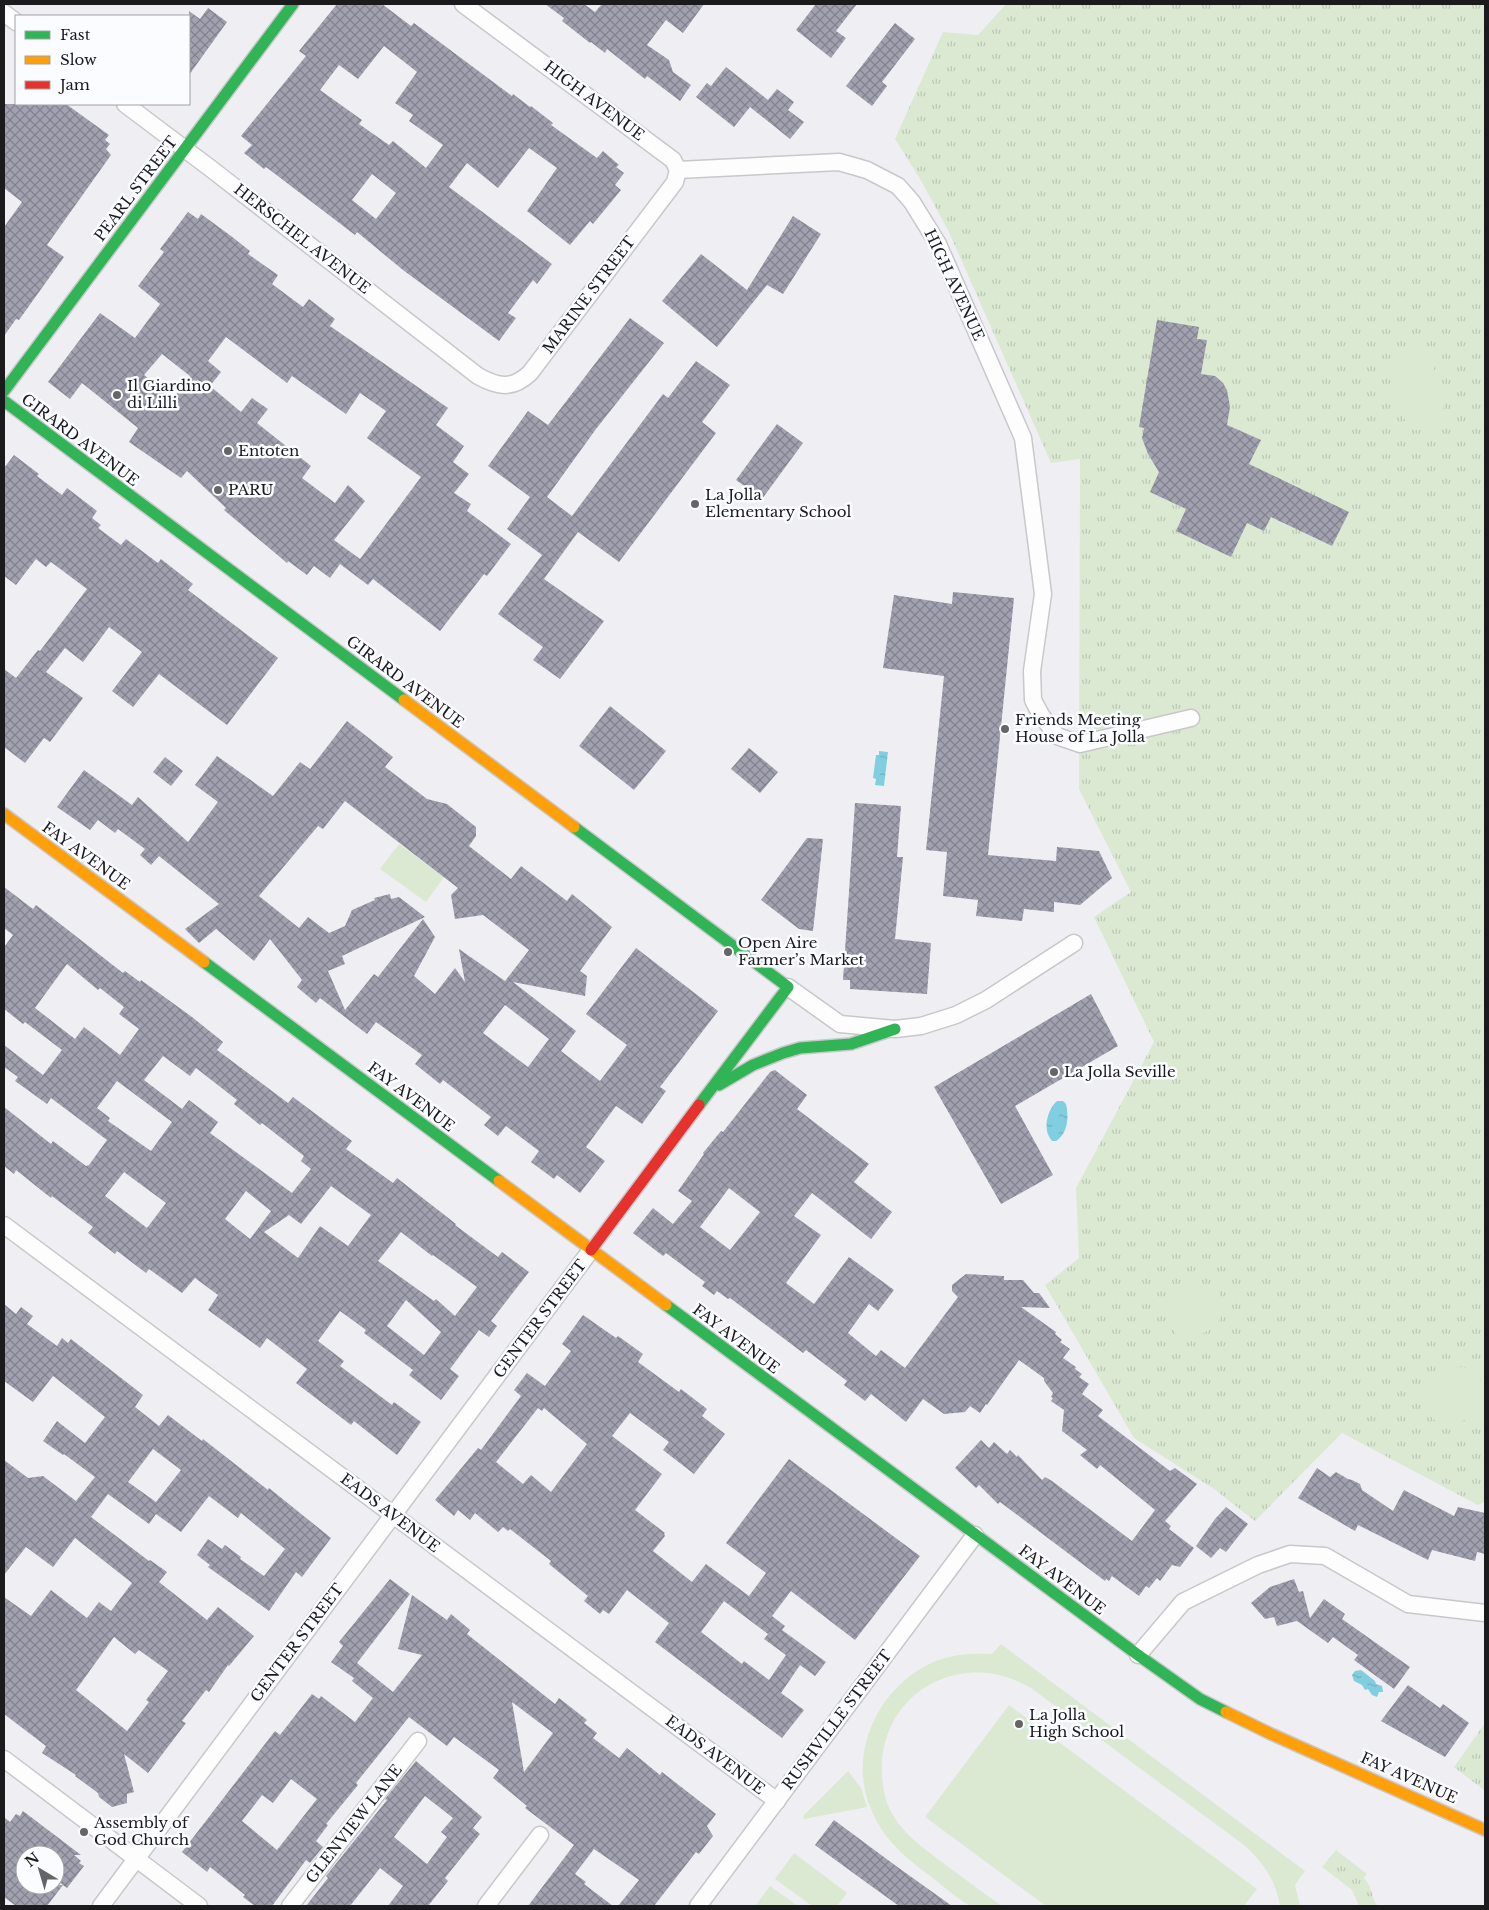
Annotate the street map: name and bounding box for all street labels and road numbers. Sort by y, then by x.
street label: HIGH AVENUE [540,57,648,145]
street label: PEARL STREET [90,132,181,245]
street label: HERSCHEL AVENUE [230,180,374,298]
street label: HIGH AVENUE [920,226,989,344]
street label: MARINE STREET [538,232,639,357]
street label: GIRARD AVENUE [18,389,143,490]
street label: GIRARD AVENUE [343,631,468,732]
street label: FAY AVENUE [39,817,134,894]
street label: FAY AVENUE [364,1058,459,1136]
street label: GENTER STREET [489,1256,590,1382]
street label: FAY AVENUE [689,1300,784,1378]
street label: EADS AVENUE [337,1469,444,1556]
street label: FAY AVENUE [1015,1541,1110,1619]
street label: GENTER STREET [246,1580,347,1706]
street label: RUSHVILLE STREET [778,1646,895,1793]
street label: EADS AVENUE [662,1711,769,1798]
street label: FAY AVENUE [1358,1748,1461,1807]
street label: GLENVIEW LANE [301,1760,406,1887]

